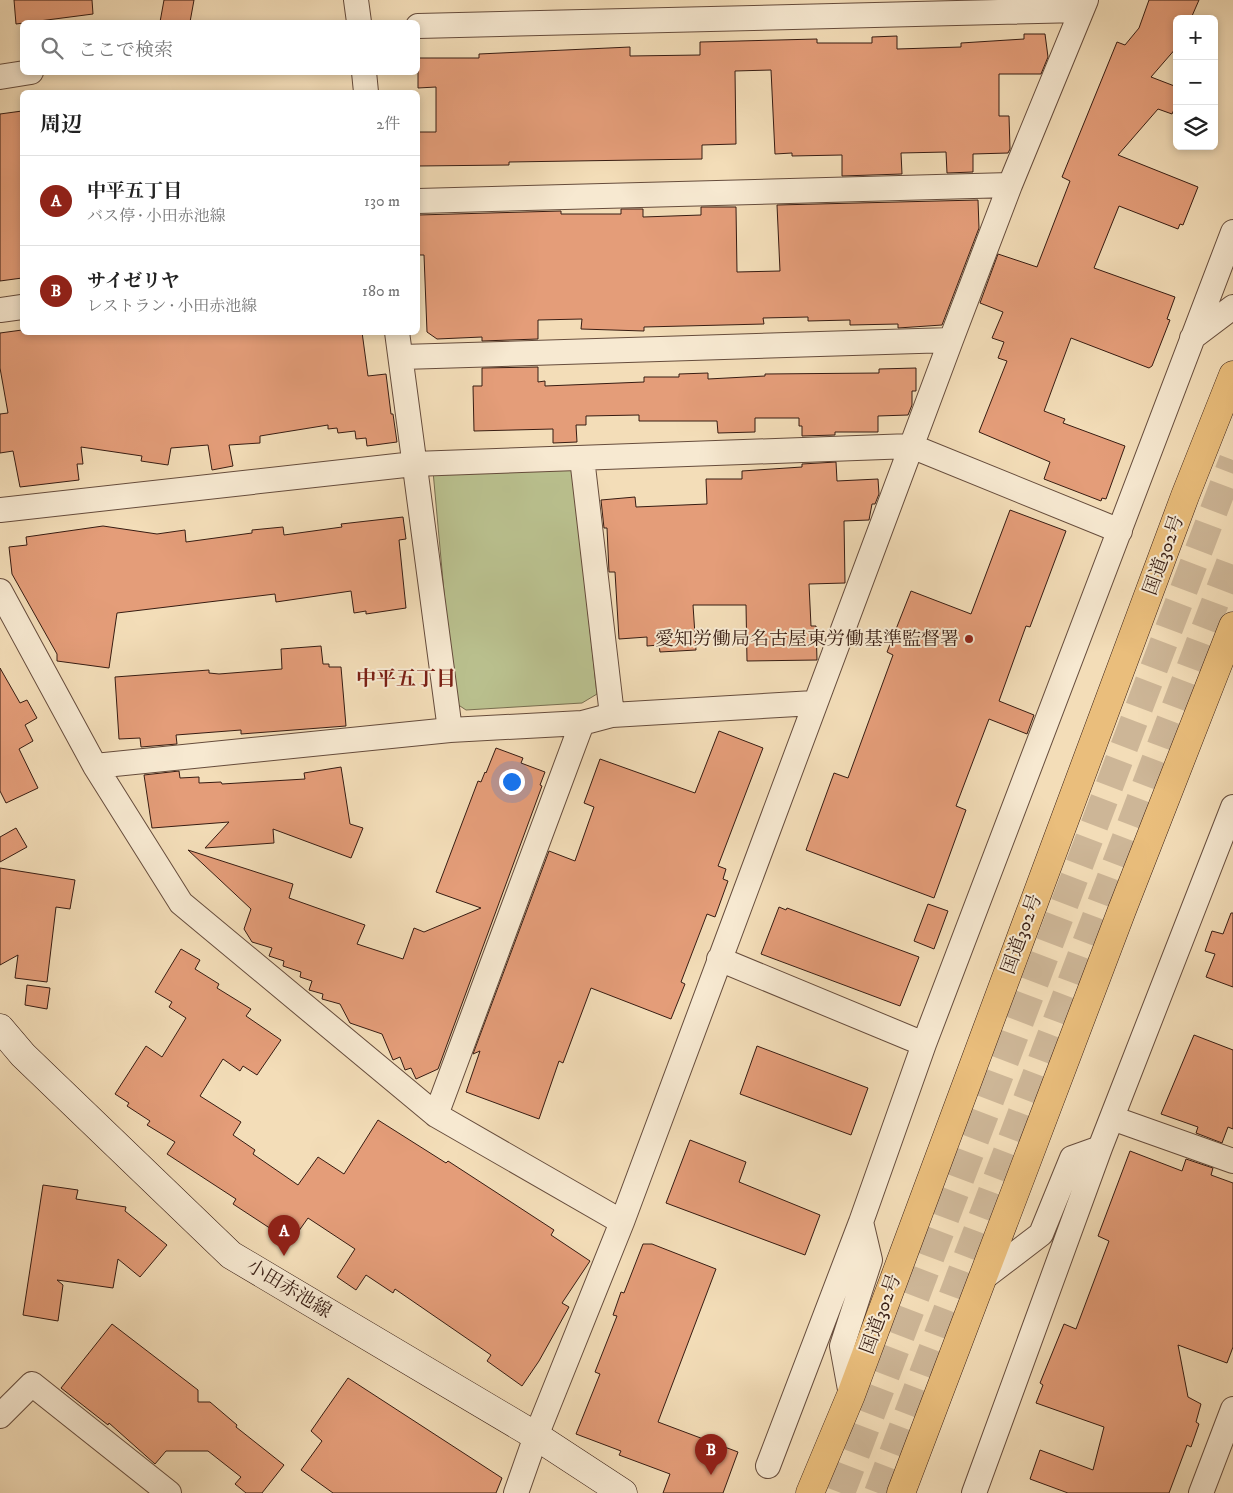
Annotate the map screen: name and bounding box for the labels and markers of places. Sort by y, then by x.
place label: 愛知労働局名古屋東労働基準監督署 [655,628,959,651]
marker: 愛知労働局名古屋東労働基準監督署 [963,633,975,645]
pin: A [268,1215,300,1256]
pin: B [695,1434,727,1475]

